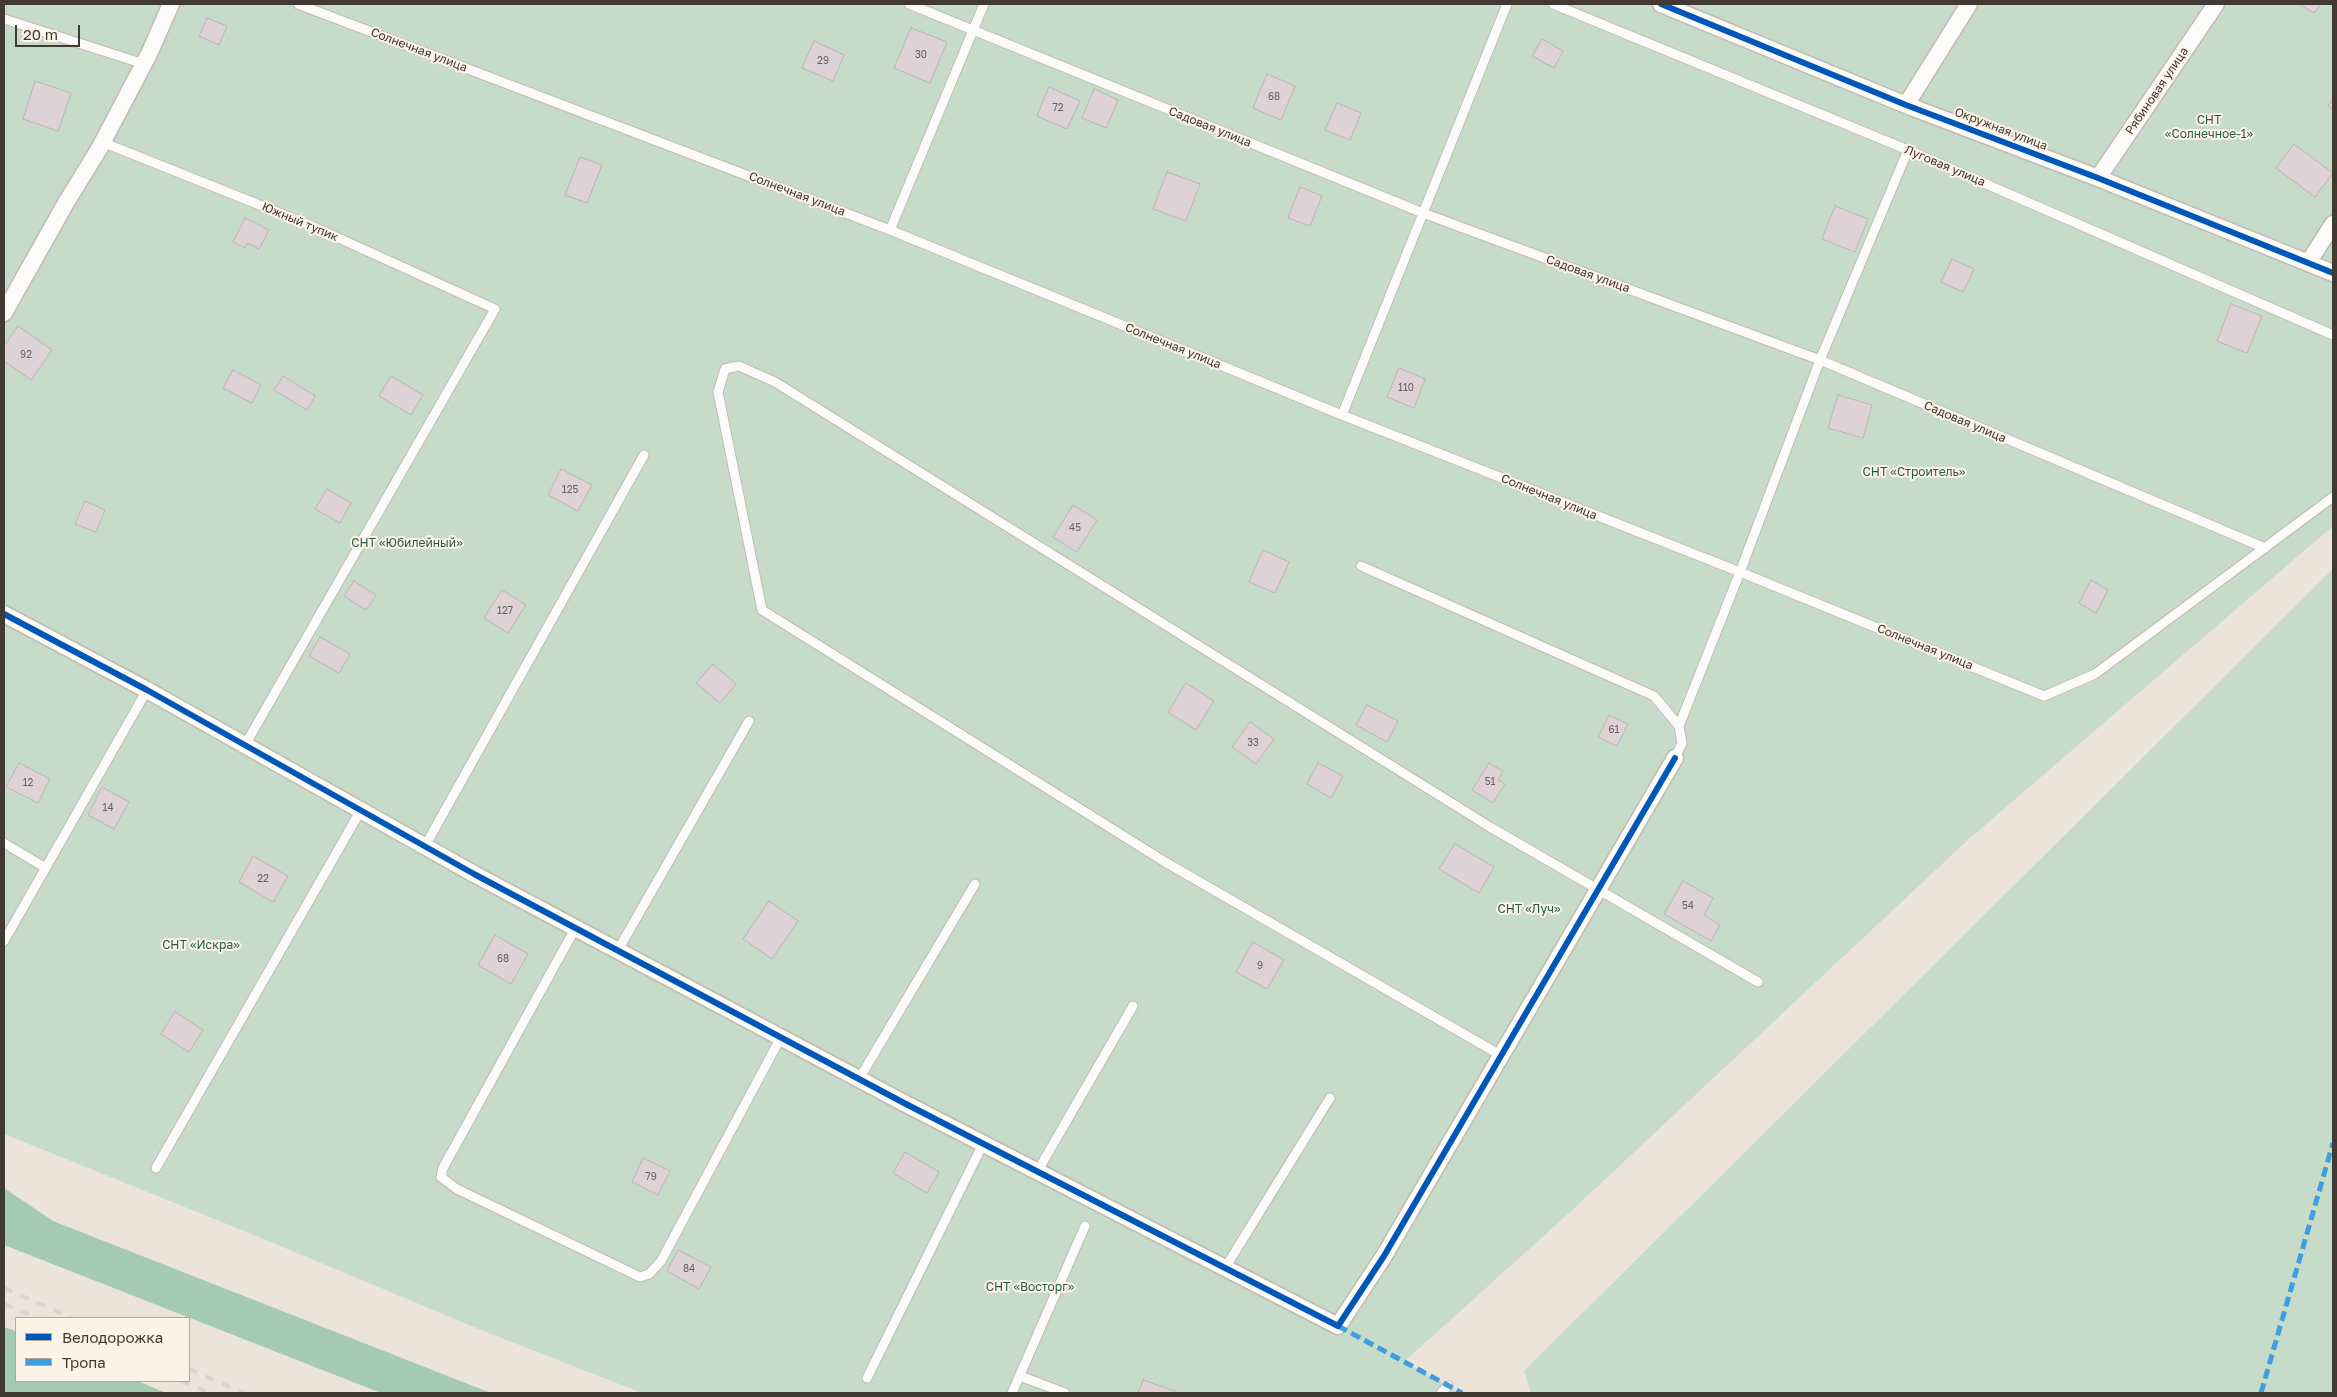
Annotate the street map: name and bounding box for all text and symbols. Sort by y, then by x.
scale bar [18,15,82,47]
text: 20 m [23,25,58,43]
street label: Солнечная улица [369,25,469,75]
street label: Рябиновая улица [2122,45,2192,137]
house number: 30 [915,49,927,61]
house number: 29 [817,55,829,67]
house number: 68 [1268,91,1280,103]
house number: 72 [1052,102,1064,114]
street label: Садовая улица [1167,104,1253,150]
street label: Окружная улица [1952,105,2050,153]
park label: СНТ «Солнечное-1» [2165,113,2253,141]
street label: Луговая улица [1902,142,1988,190]
street label: Солнечная улица [747,169,847,219]
street label: Южный тупик [260,199,340,245]
street label: Садовая улица [1544,252,1632,296]
street label: Солнечная улица [1123,320,1223,372]
house number: 92 [20,349,32,361]
house number: 110 [1398,382,1414,394]
street label: Садовая улица [1922,398,2008,446]
park label: СНТ «Строитель» [1863,465,1965,479]
street label: Солнечная улица [1499,471,1599,523]
house number: 125 [562,484,578,496]
house number: 45 [1069,522,1081,534]
park label: СНТ «Юбилейный» [351,536,463,550]
house number: 127 [497,605,513,617]
street label: Солнечная улица [1875,621,1975,673]
house number: 61 [1609,724,1619,736]
house number: 33 [1247,737,1259,749]
house number: 51 [1485,776,1495,788]
house number: 12 [23,777,33,789]
house number: 14 [103,802,113,814]
house number: 22 [257,873,269,885]
house number: 54 [1682,900,1694,912]
park label: СНТ «Луч» [1498,902,1560,916]
park label: СНТ «Искра» [162,938,240,952]
house number: 68 [497,953,509,965]
house number: 9 [1257,960,1263,972]
house number: 79 [645,1171,657,1183]
house number: 84 [683,1263,695,1275]
park label: СНТ «Восторг» [986,1280,1074,1294]
legend [15,1317,190,1382]
text: Велодорожка [62,1328,163,1346]
text: Тропа [62,1353,106,1371]

